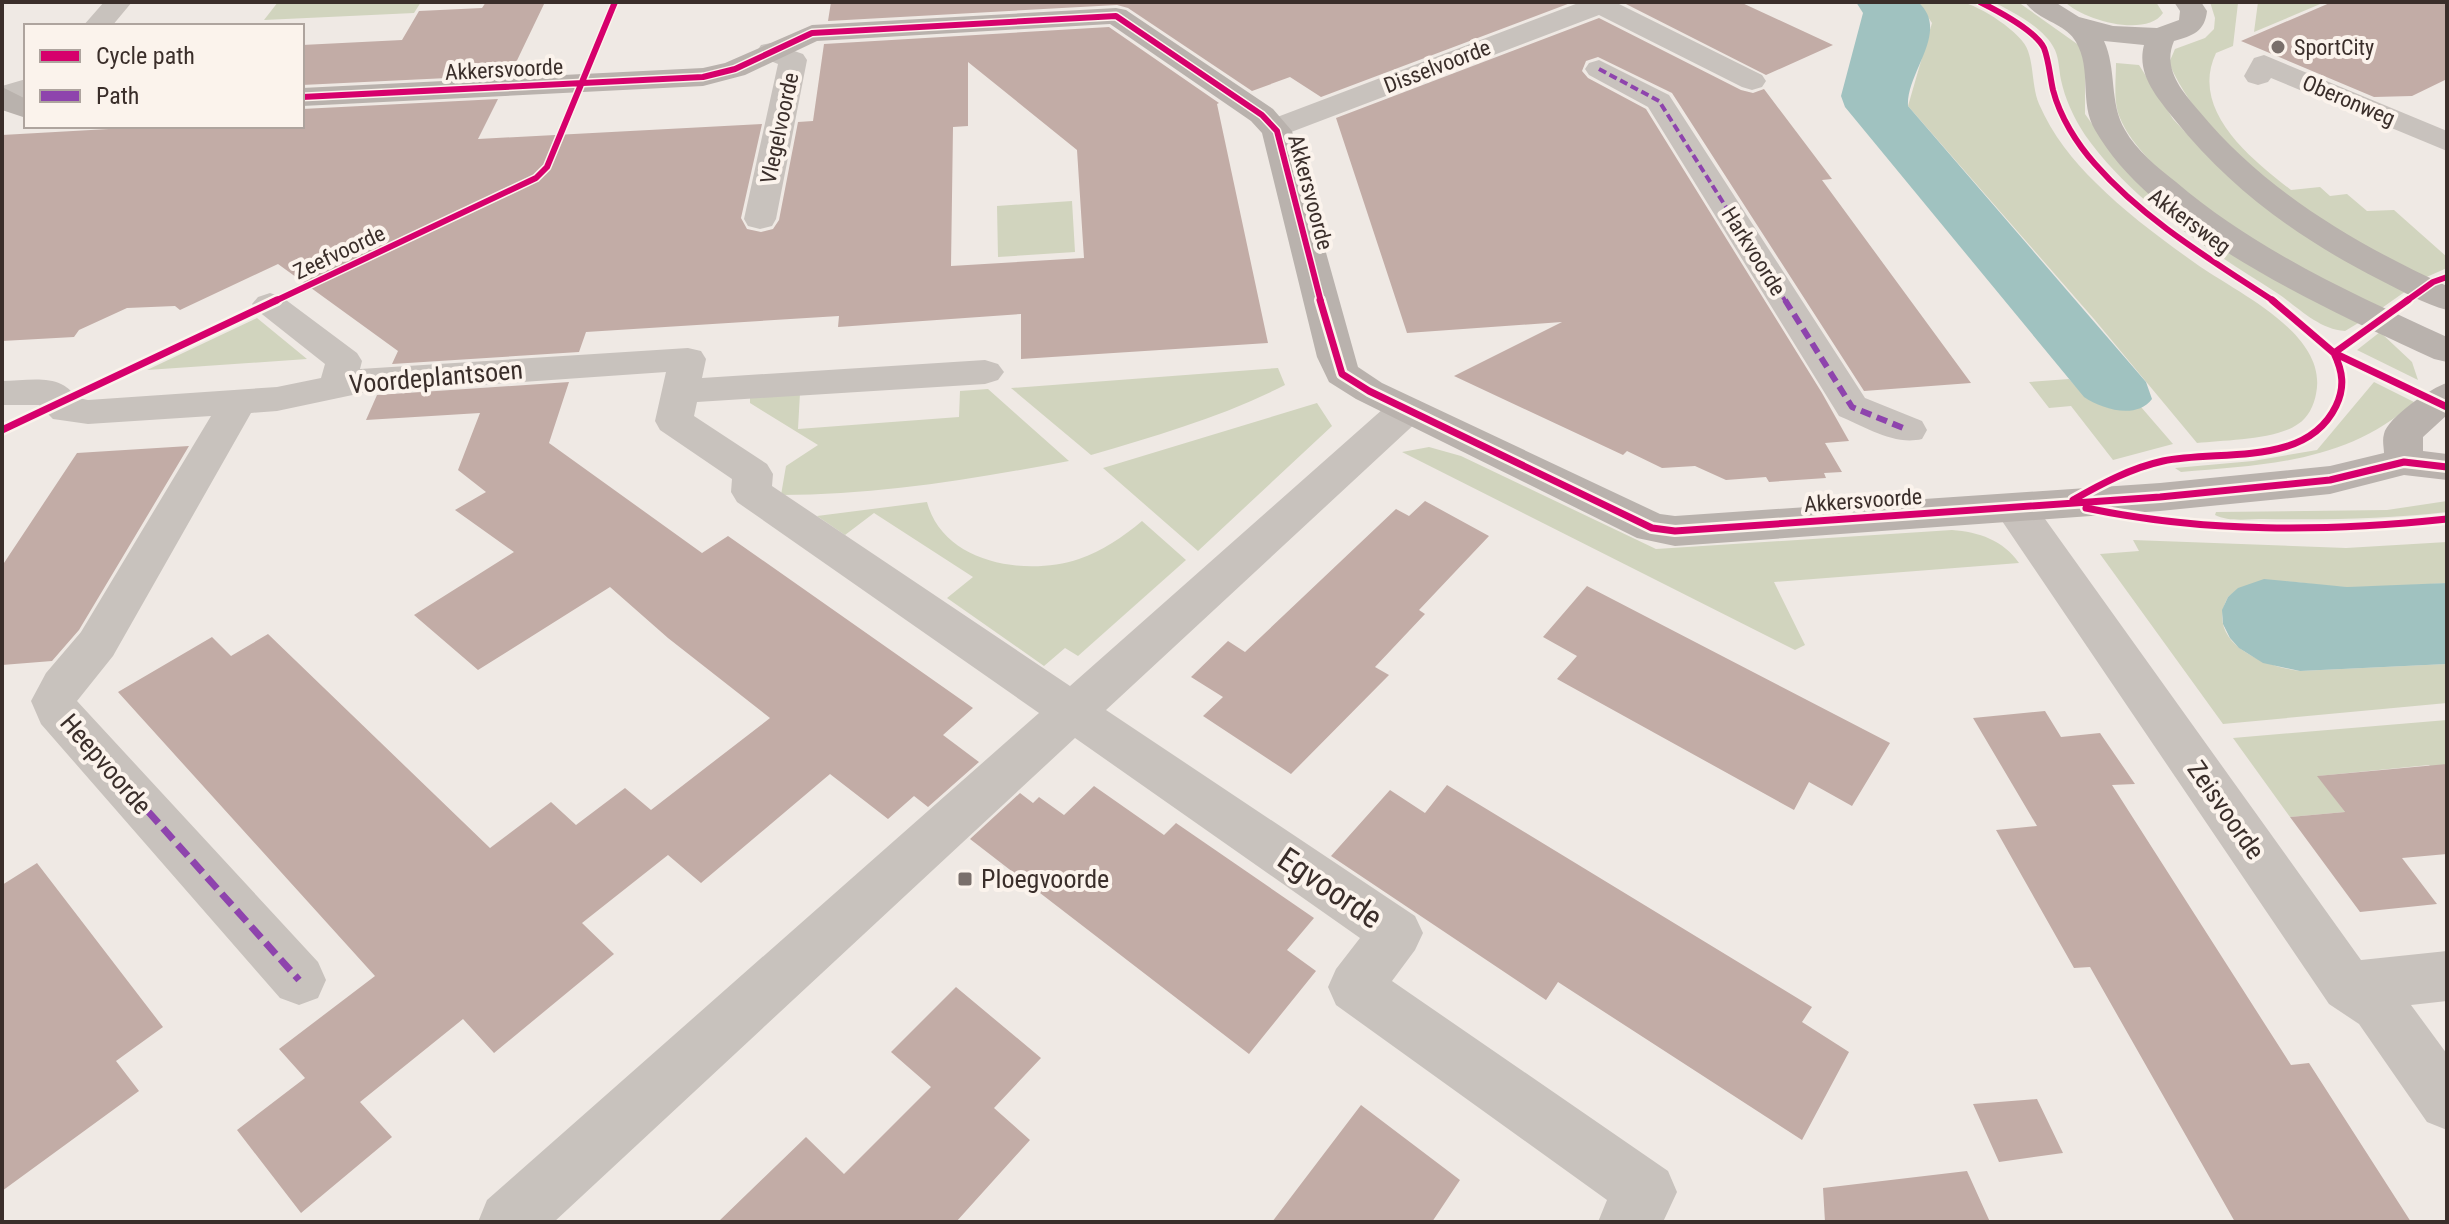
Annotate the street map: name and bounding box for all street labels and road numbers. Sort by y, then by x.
street label: Disselvoorde [1380,35,1494,98]
street label: Akkersvoorde [444,54,564,85]
street label: Vlegelvoorde [756,70,803,186]
street label: Oberonweg [2299,70,2399,131]
street label: Akkersvoorde [1283,132,1338,253]
street label: Akkersweg [2144,183,2235,259]
street label: Harkvoorde [1717,202,1791,300]
street label: Zeefvoorde [290,220,389,284]
street label: Voordeplantsoen [348,354,524,400]
street label: Akkersvoorde [1803,484,1923,517]
street label: Heepvoorde [54,708,158,820]
street label: Zeisvoorde [2181,755,2271,865]
street label: Egvoorde [1271,839,1389,937]

